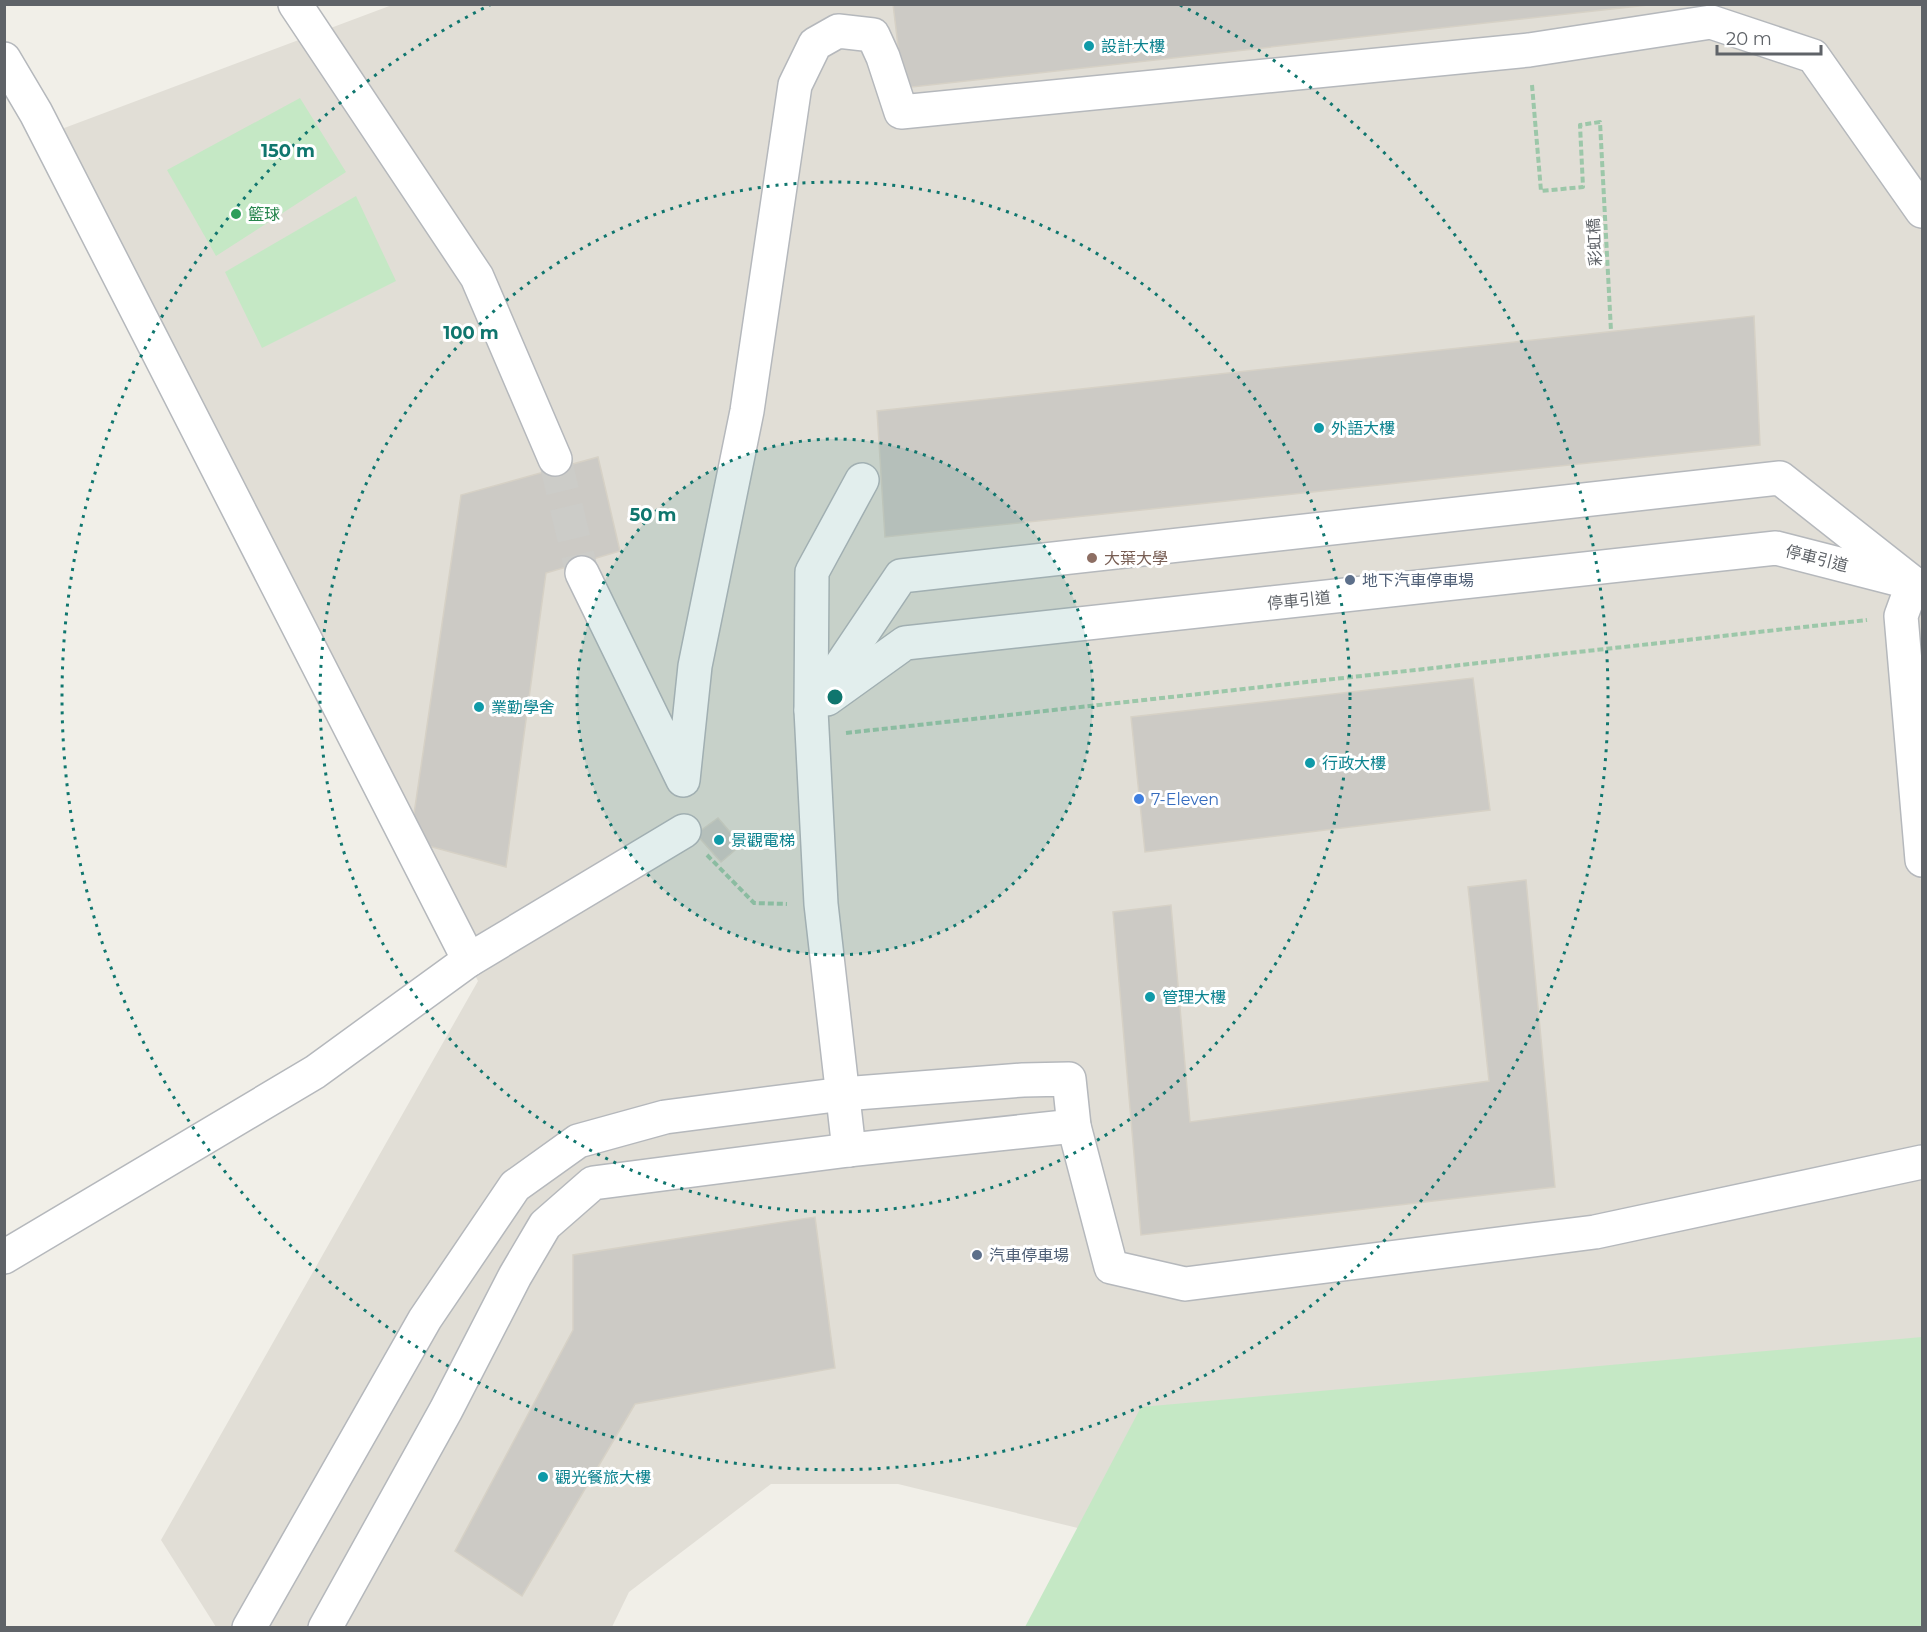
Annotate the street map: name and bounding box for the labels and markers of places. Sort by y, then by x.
place label: 設計大樓 [1101,37,1165,56]
marker: 設計大樓 [1082,39,1096,53]
place label: 籃球 [248,205,280,224]
marker: 籃球 [229,207,243,221]
place label: 外語大樓 [1331,419,1395,438]
marker: 外語大樓 [1312,421,1326,435]
place label: 大葉大學 [1104,549,1168,568]
marker: 大葉大學 [1085,551,1099,565]
place label: 地下汽車停車場 [1362,571,1474,590]
marker: 地下汽車停車場 [1343,573,1357,587]
centre of rings [825,687,845,707]
place label: 業勤學舍 [491,698,555,717]
marker: 業勤學舍 [472,700,486,714]
place label: 行政大樓 [1322,754,1386,773]
marker: 行政大樓 [1303,756,1317,770]
place label: 7-Eleven [1151,790,1219,809]
marker: 7-Eleven [1132,792,1146,806]
place label: 景觀電梯 [731,831,795,850]
marker: 景觀電梯 [712,833,726,847]
place label: 管理大樓 [1162,988,1226,1007]
marker: 管理大樓 [1143,990,1157,1004]
place label: 汽車停車場 [989,1246,1069,1265]
marker: 汽車停車場 [970,1248,984,1262]
place label: 觀光餐旅大樓 [555,1468,651,1487]
marker: 觀光餐旅大樓 [536,1470,550,1484]

